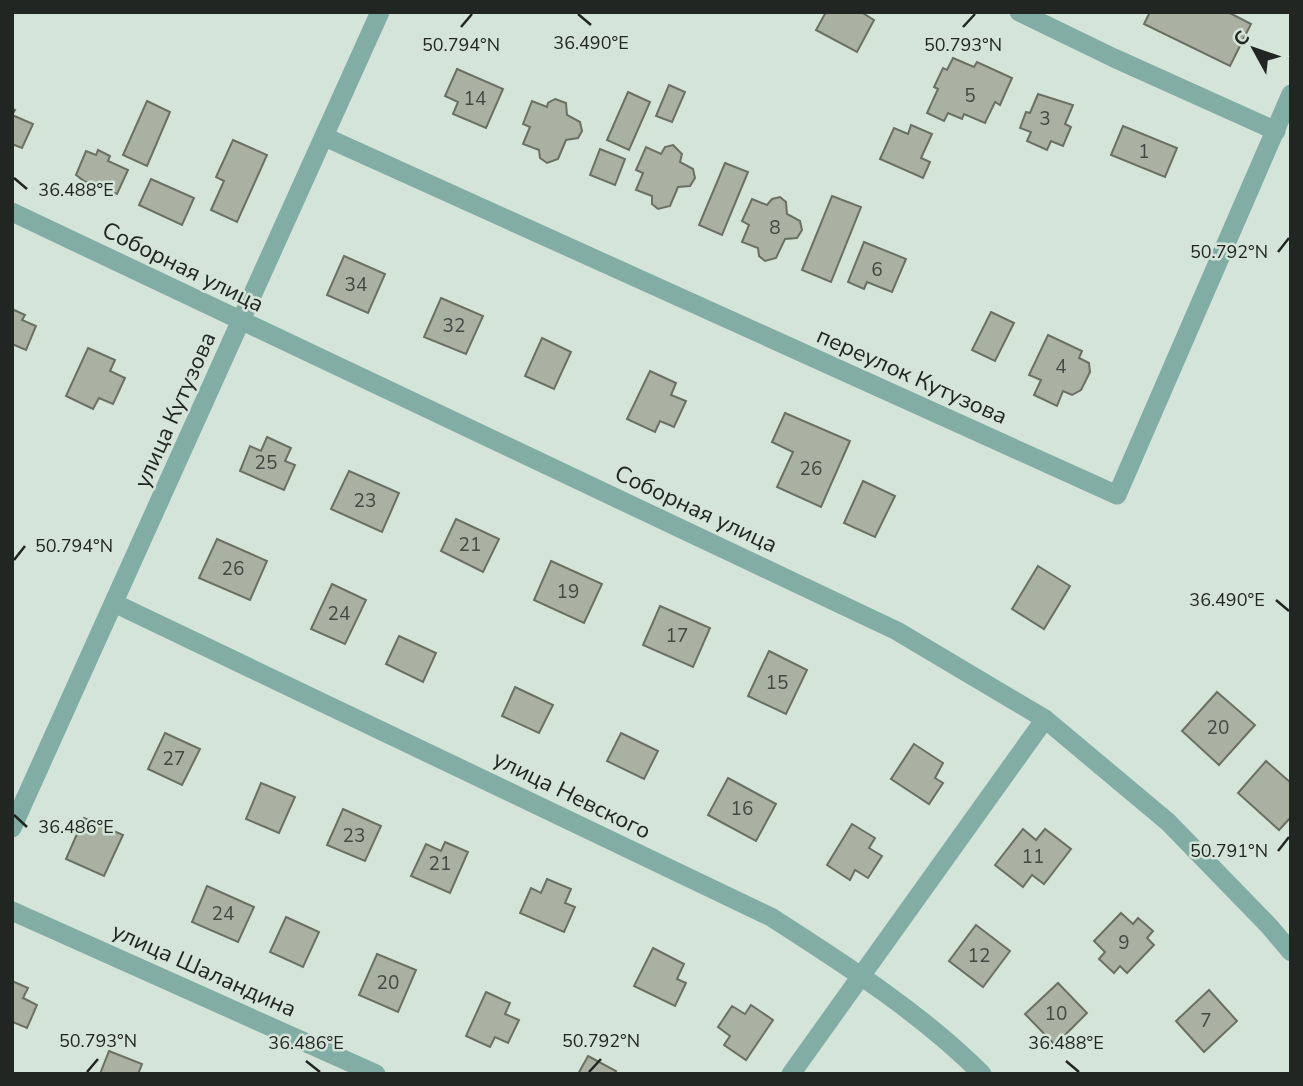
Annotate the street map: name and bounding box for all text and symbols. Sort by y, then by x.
north arrow [1219,14,1289,84]
text: С [1228,25,1256,52]
text: 36.490°E [553,31,629,55]
text: 50.794°N [422,33,500,57]
text: 50.793°N [924,33,1002,57]
house number: 5 [964,83,976,109]
house number: 14 [464,86,486,112]
house number: 3 [1039,106,1051,132]
house number: 1 [1138,139,1150,165]
text: 36.488°E [38,178,114,202]
street label: Соборная улица [97,214,269,320]
house number: 8 [769,215,781,241]
text: 50.792°N [1190,240,1268,264]
house number: 6 [871,257,883,283]
house number: 34 [345,272,367,298]
house number: 32 [443,313,465,339]
street label: переулок Кутузова [812,320,1012,432]
street label: улица Кутузова [127,327,223,493]
house number: 4 [1055,354,1067,380]
house number: 25 [255,450,277,476]
house number: 26 [800,456,822,482]
street label: Соборная улица [610,458,782,560]
house number: 23 [354,488,376,514]
house number: 21 [459,532,481,558]
text: 50.794°N [35,534,113,558]
house number: 26 [222,556,244,582]
house number: 19 [557,579,579,605]
text: 36.490°E [1189,588,1265,612]
house number: 24 [328,601,350,627]
house number: 17 [666,623,688,649]
house number: 15 [766,670,788,696]
house number: 20 [1207,715,1229,741]
street label: улица Невского [488,743,656,847]
house number: 27 [163,746,185,772]
house number: 16 [731,796,753,822]
text: 36.486°E [38,815,114,839]
house number: 23 [343,823,365,849]
text: 50.791°N [1190,839,1268,863]
house number: 11 [1022,844,1044,870]
house number: 21 [429,851,451,877]
house number: 24 [212,901,234,927]
street label: улица Шаландина [107,915,301,1025]
house number: 9 [1118,930,1130,956]
house number: 12 [968,943,990,969]
house number: 20 [377,970,399,996]
house number: 10 [1045,1001,1067,1027]
house number: 7 [1200,1008,1212,1034]
text: 50.793°N [59,1029,137,1053]
text: 50.792°N [562,1029,640,1053]
text: 36.486°E [268,1031,344,1055]
text: 36.488°E [1028,1031,1104,1055]

